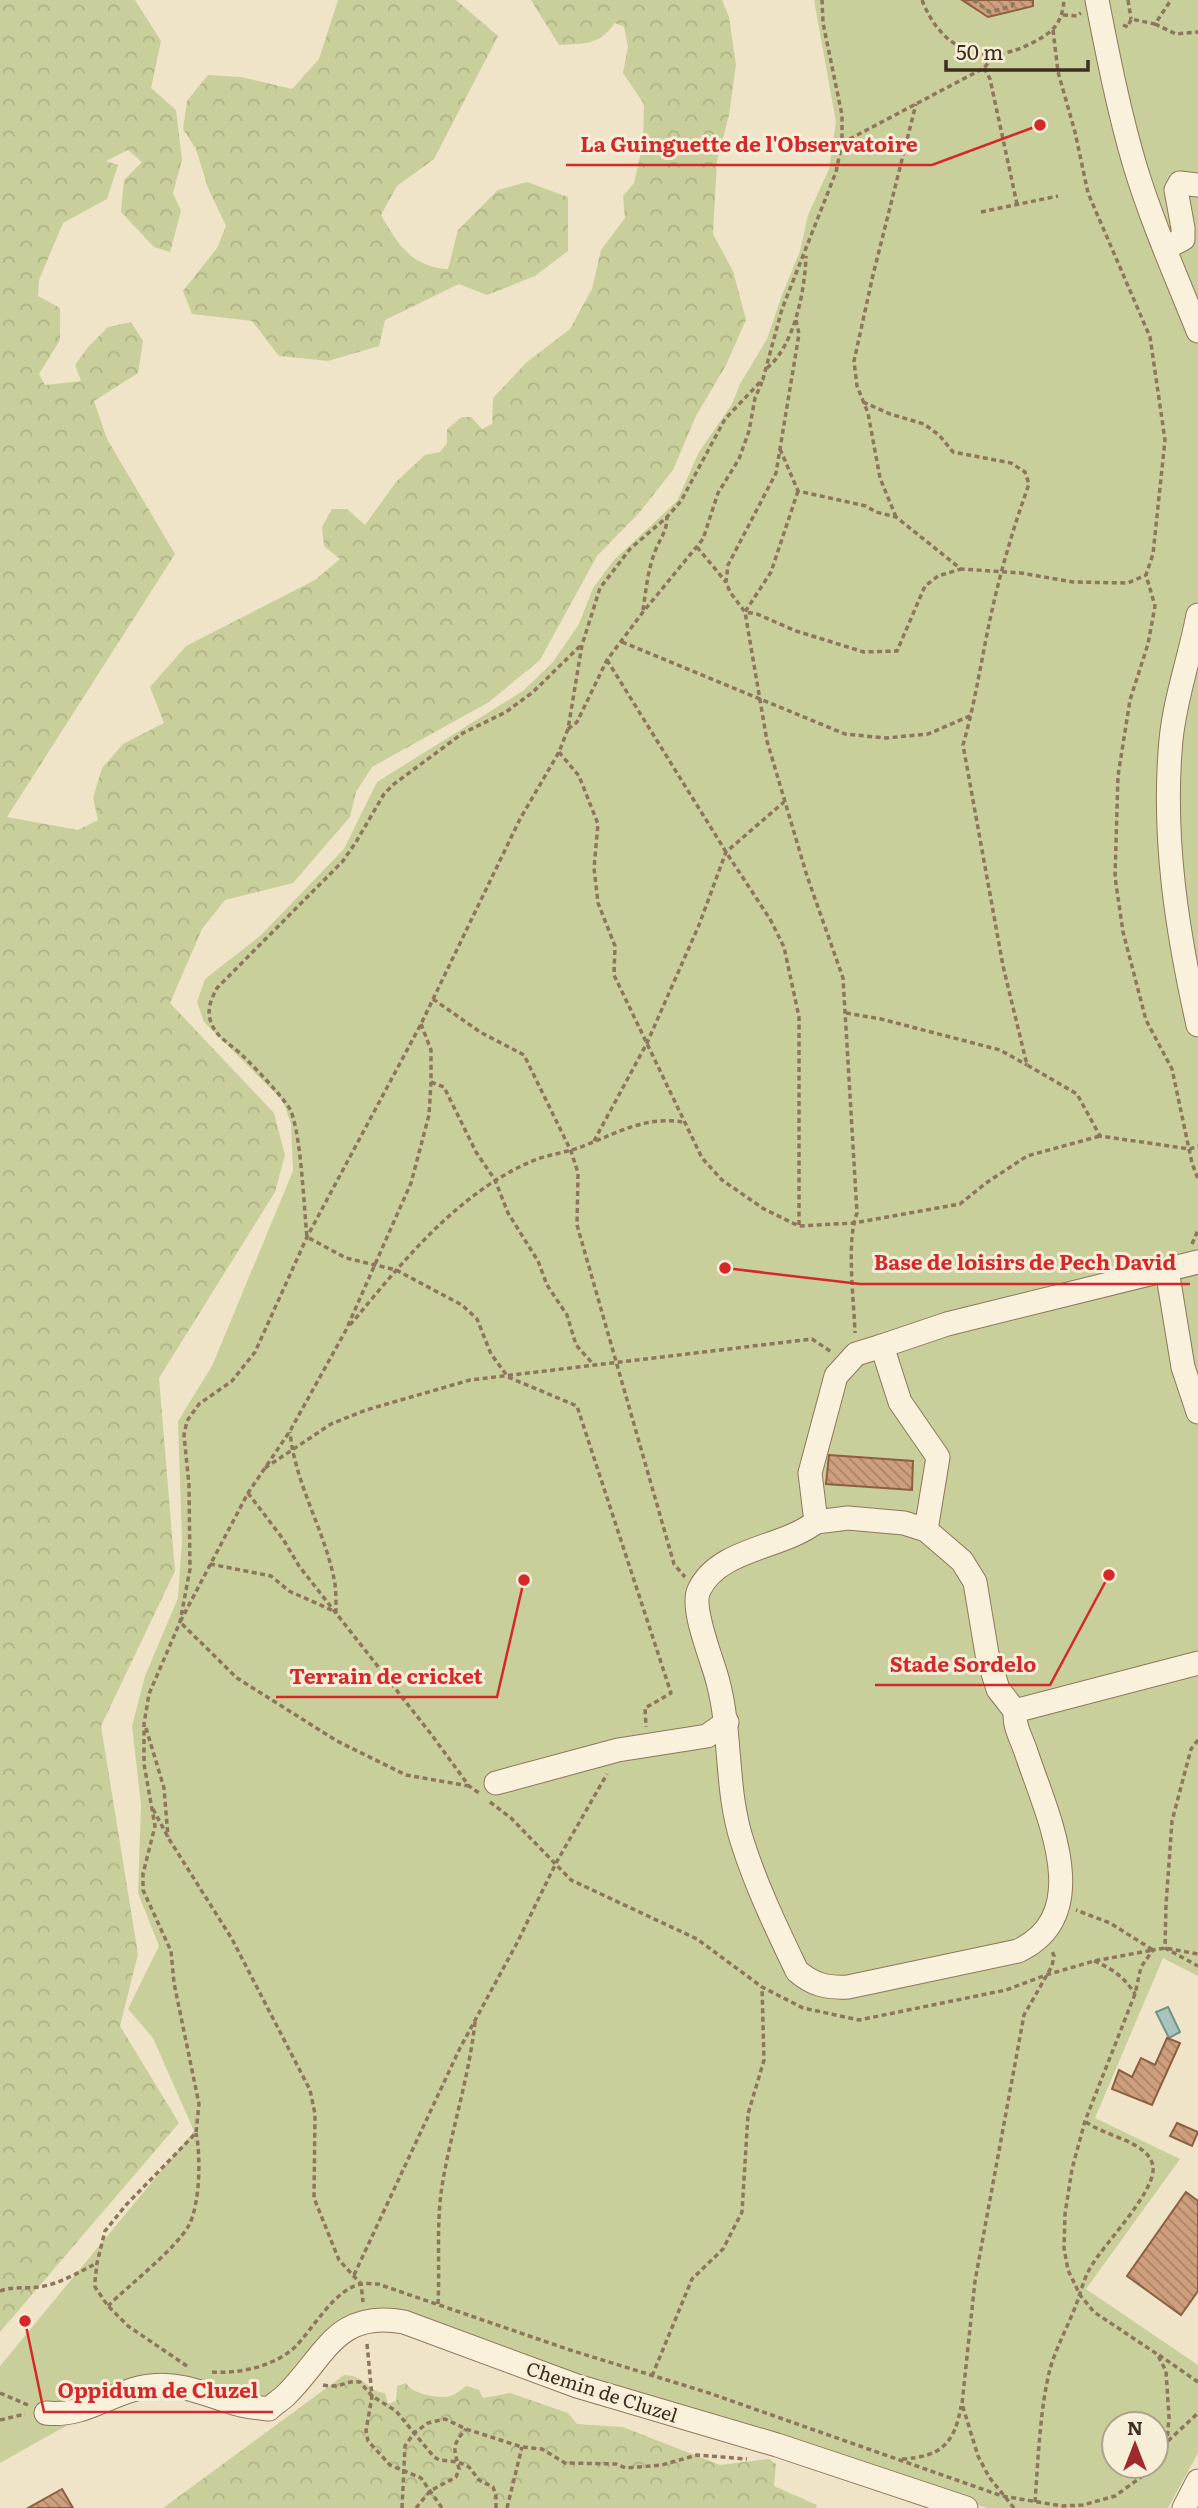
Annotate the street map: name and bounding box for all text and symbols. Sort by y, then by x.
scale bar [946,28,1088,72]
text: 50 m [956,35,1003,66]
callout: La Guinguette de l'Observatoire [566,123,932,165]
text: La Guinguette de l'Observatoire [580,127,918,158]
callout: Base de loisirs de Pech David [860,1242,1190,1284]
text: Base de loisirs de Pech David [874,1245,1176,1276]
callout: Stade Sordelo [875,1643,1050,1685]
text: Stade Sordelo [890,1647,1036,1678]
callout: Terrain de cricket [276,1655,497,1697]
text: Terrain de cricket [289,1659,484,1690]
street label: Chemin de Cluzel [523,2353,682,2429]
callout: Oppidum de Cluzel [44,2370,273,2412]
text: Oppidum de Cluzel [58,2373,259,2404]
north arrow [1100,2410,1170,2480]
text: N [1127,2413,1143,2441]

